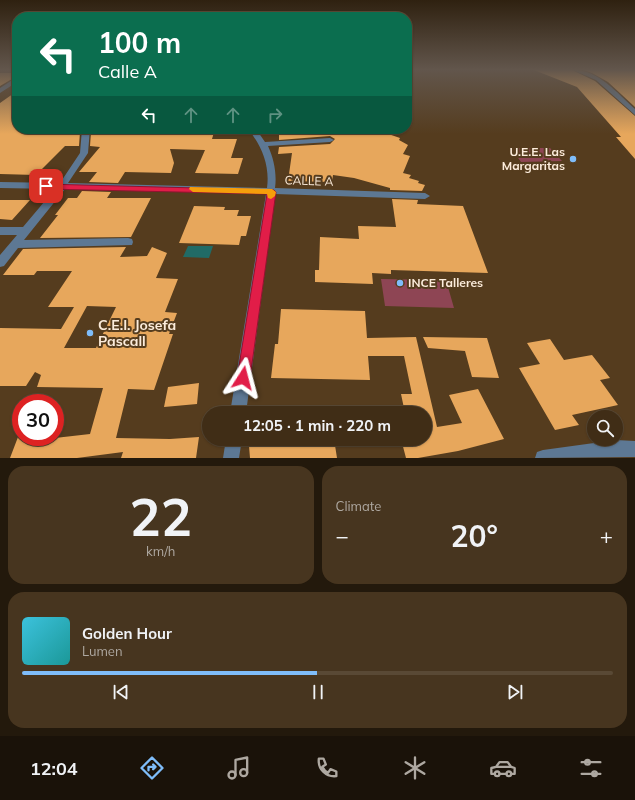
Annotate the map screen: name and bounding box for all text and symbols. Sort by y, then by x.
text: 100 m [98,25,181,60]
icon: left [32,28,84,80]
text: Calle A [98,60,157,83]
icon: left [138,104,160,126]
icon: ahead [180,104,202,126]
icon: ahead [222,104,244,126]
icon: right [264,104,286,126]
place label: U.E.E. Las Margaritas [502,144,565,173]
marker: U.E.E. Las Margaritas [568,154,578,164]
pin [29,169,63,203]
street label: CALLE A [284,172,334,189]
icon: arrive [35,175,57,197]
place label: INCE Talleres [408,275,483,290]
marker: INCE Talleres [395,278,405,288]
place label: C.E.I. Josefa Pascall [98,316,176,350]
marker: C.E.I. Josefa Pascall [85,328,95,338]
position arrow [222,357,264,399]
speed limit sign: 30 [12,394,64,446]
map controls [587,410,623,446]
button: search [587,410,623,446]
text: 12:05 · 1 min · 220 m [243,416,391,435]
text: 22 [130,484,192,549]
text: Climate [336,498,381,514]
text: 20° [451,517,498,555]
text: − [336,522,349,550]
text: + [600,522,613,550]
text: km/h [146,543,175,559]
text: Golden Hour [82,624,172,643]
text: Lumen [82,643,123,659]
icon: previous [110,681,132,703]
icon: pause [307,681,329,703]
icon: next [504,681,526,703]
icon: directions [138,754,166,782]
icon: music [225,754,253,782]
icon: phone [313,754,341,782]
icon: climate [401,754,429,782]
icon: car [489,754,517,782]
icon: filters [577,754,605,782]
text: 12:04 [30,757,78,780]

